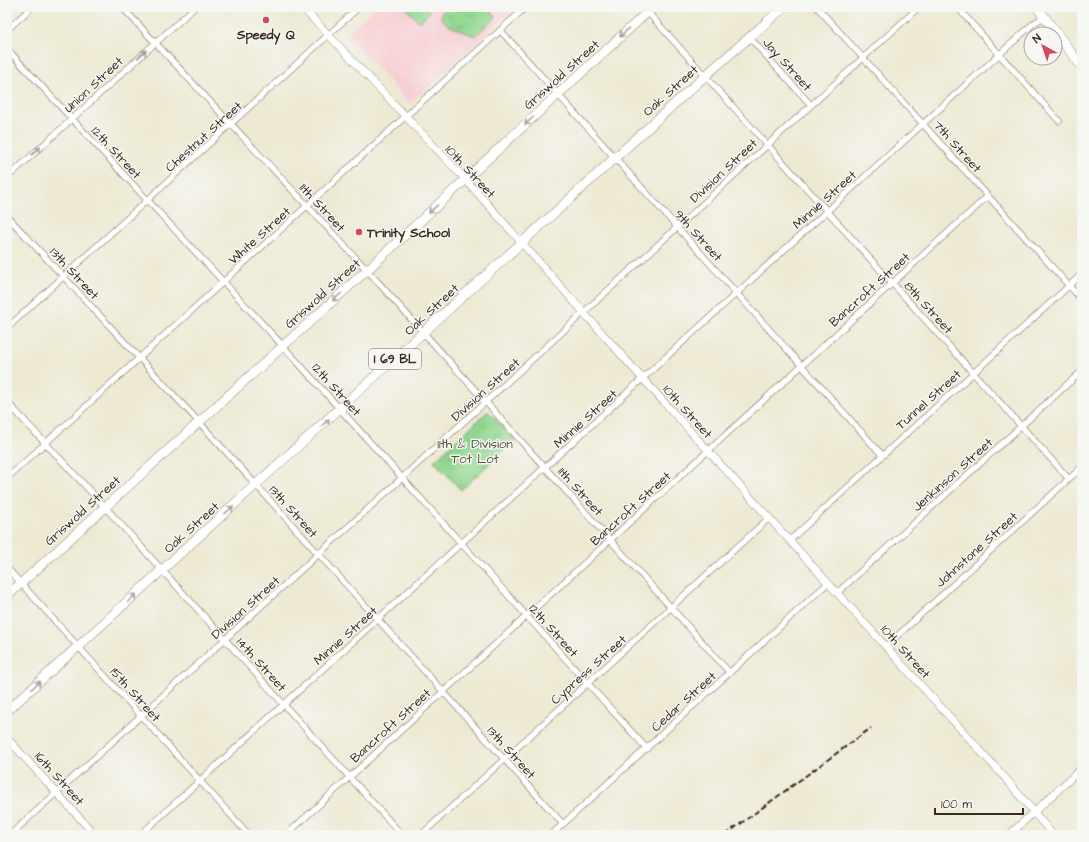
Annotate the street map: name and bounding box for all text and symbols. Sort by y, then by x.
marker: Speedy Q [261,15,271,25]
place label: Speedy Q [236,26,296,45]
north arrow [1023,26,1063,66]
one-way arrow [619,29,630,38]
text: N [1029,31,1044,47]
street label: Jay Street [758,34,816,96]
street label: Griswold Street [520,35,604,114]
one-way arrow [137,49,147,59]
street label: Union Street [60,52,128,117]
street label: Oak Street [639,61,703,120]
street label: Chestnut Street [161,97,247,176]
one-way arrow [524,116,534,125]
street label: 7th Street [929,116,986,177]
street label: 12th Street [87,122,146,184]
street label: Division Street [686,134,762,207]
street label: 10th Street [441,141,500,203]
one-way arrow [31,147,41,156]
street label: Minnie Street [789,166,861,233]
street label: 11th Street [295,179,350,236]
street label: White Street [225,202,295,269]
one-way arrow [428,205,438,214]
street label: 9th Street [670,206,727,266]
place label: Trinity School [366,224,450,243]
marker: Trinity School [354,227,364,237]
street label: 13th Street [45,244,104,304]
street label: Bancroft Street [825,248,915,331]
street label: Griswold Street [281,254,365,333]
street label: 8th Street [900,277,957,339]
street label: Oak Street [400,279,463,340]
one-way arrow [332,292,342,302]
road number: I 69 BL [369,349,421,369]
street label: Division Street [447,354,524,425]
street label: 12th Street [307,359,366,421]
street label: Tunnel Street [892,365,966,434]
street label: 10th Street [658,381,717,443]
street label: Minnie Street [550,385,622,452]
one-way arrow [319,418,330,427]
street label: Jenkinson Street [909,433,997,516]
park label: 11th & Division Tot Lot [437,435,513,468]
street label: 11th Street [553,463,608,521]
street label: Bancroft Street [586,467,676,550]
street label: Griswold Street [41,471,125,550]
street label: 13th Street [265,481,322,542]
street label: Oak Street [160,498,224,557]
one-way arrow [224,506,234,515]
street label: Johnstone Street [932,507,1022,592]
street label: Division Street [207,572,284,643]
one-way arrow [127,593,138,602]
street label: 12th Street [524,600,583,662]
street label: Minnie Street [310,602,382,669]
street label: 10th Street [876,621,935,683]
street label: Cypress Street [547,630,632,709]
street label: 14th Street [232,634,291,696]
street label: 15th Street [106,663,165,726]
street label: Cedar Street [647,667,721,736]
one-way arrow [31,680,41,690]
street label: Bancroft Street [346,684,436,767]
street label: 13th Street [483,722,540,783]
street label: 16th Street [30,748,89,810]
scale bar [935,790,1023,816]
text: 100 m [941,796,972,813]

